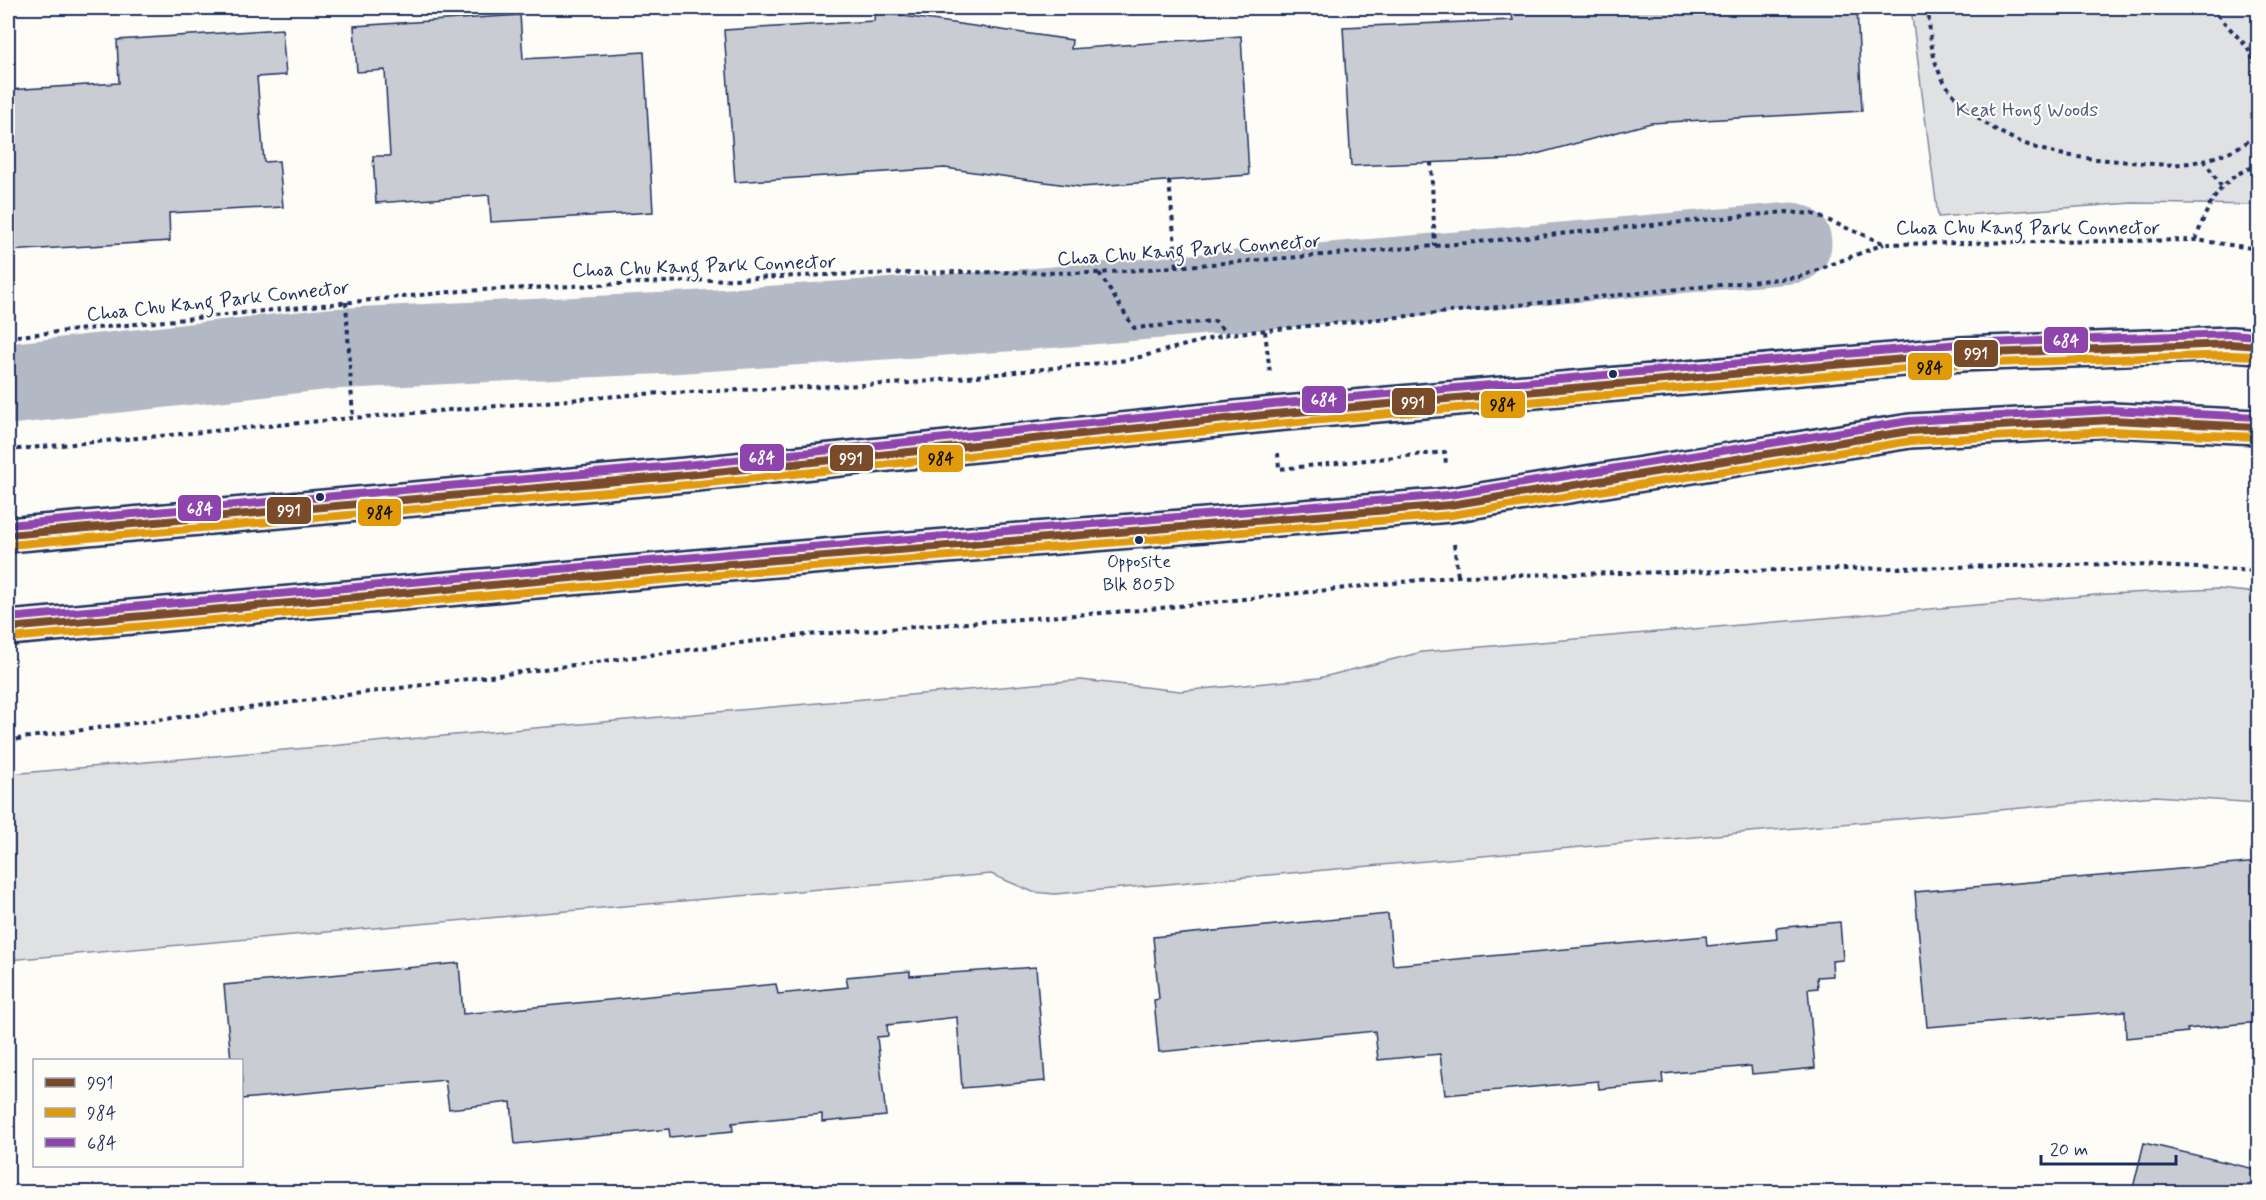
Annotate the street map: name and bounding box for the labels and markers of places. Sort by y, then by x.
unlabelled marker [1607,368,1619,380]
unlabelled marker [314,491,326,503]
marker: Opposite Blk 805D [1133,534,1145,546]
place label: Opposite Blk 805D [1103,550,1175,597]

